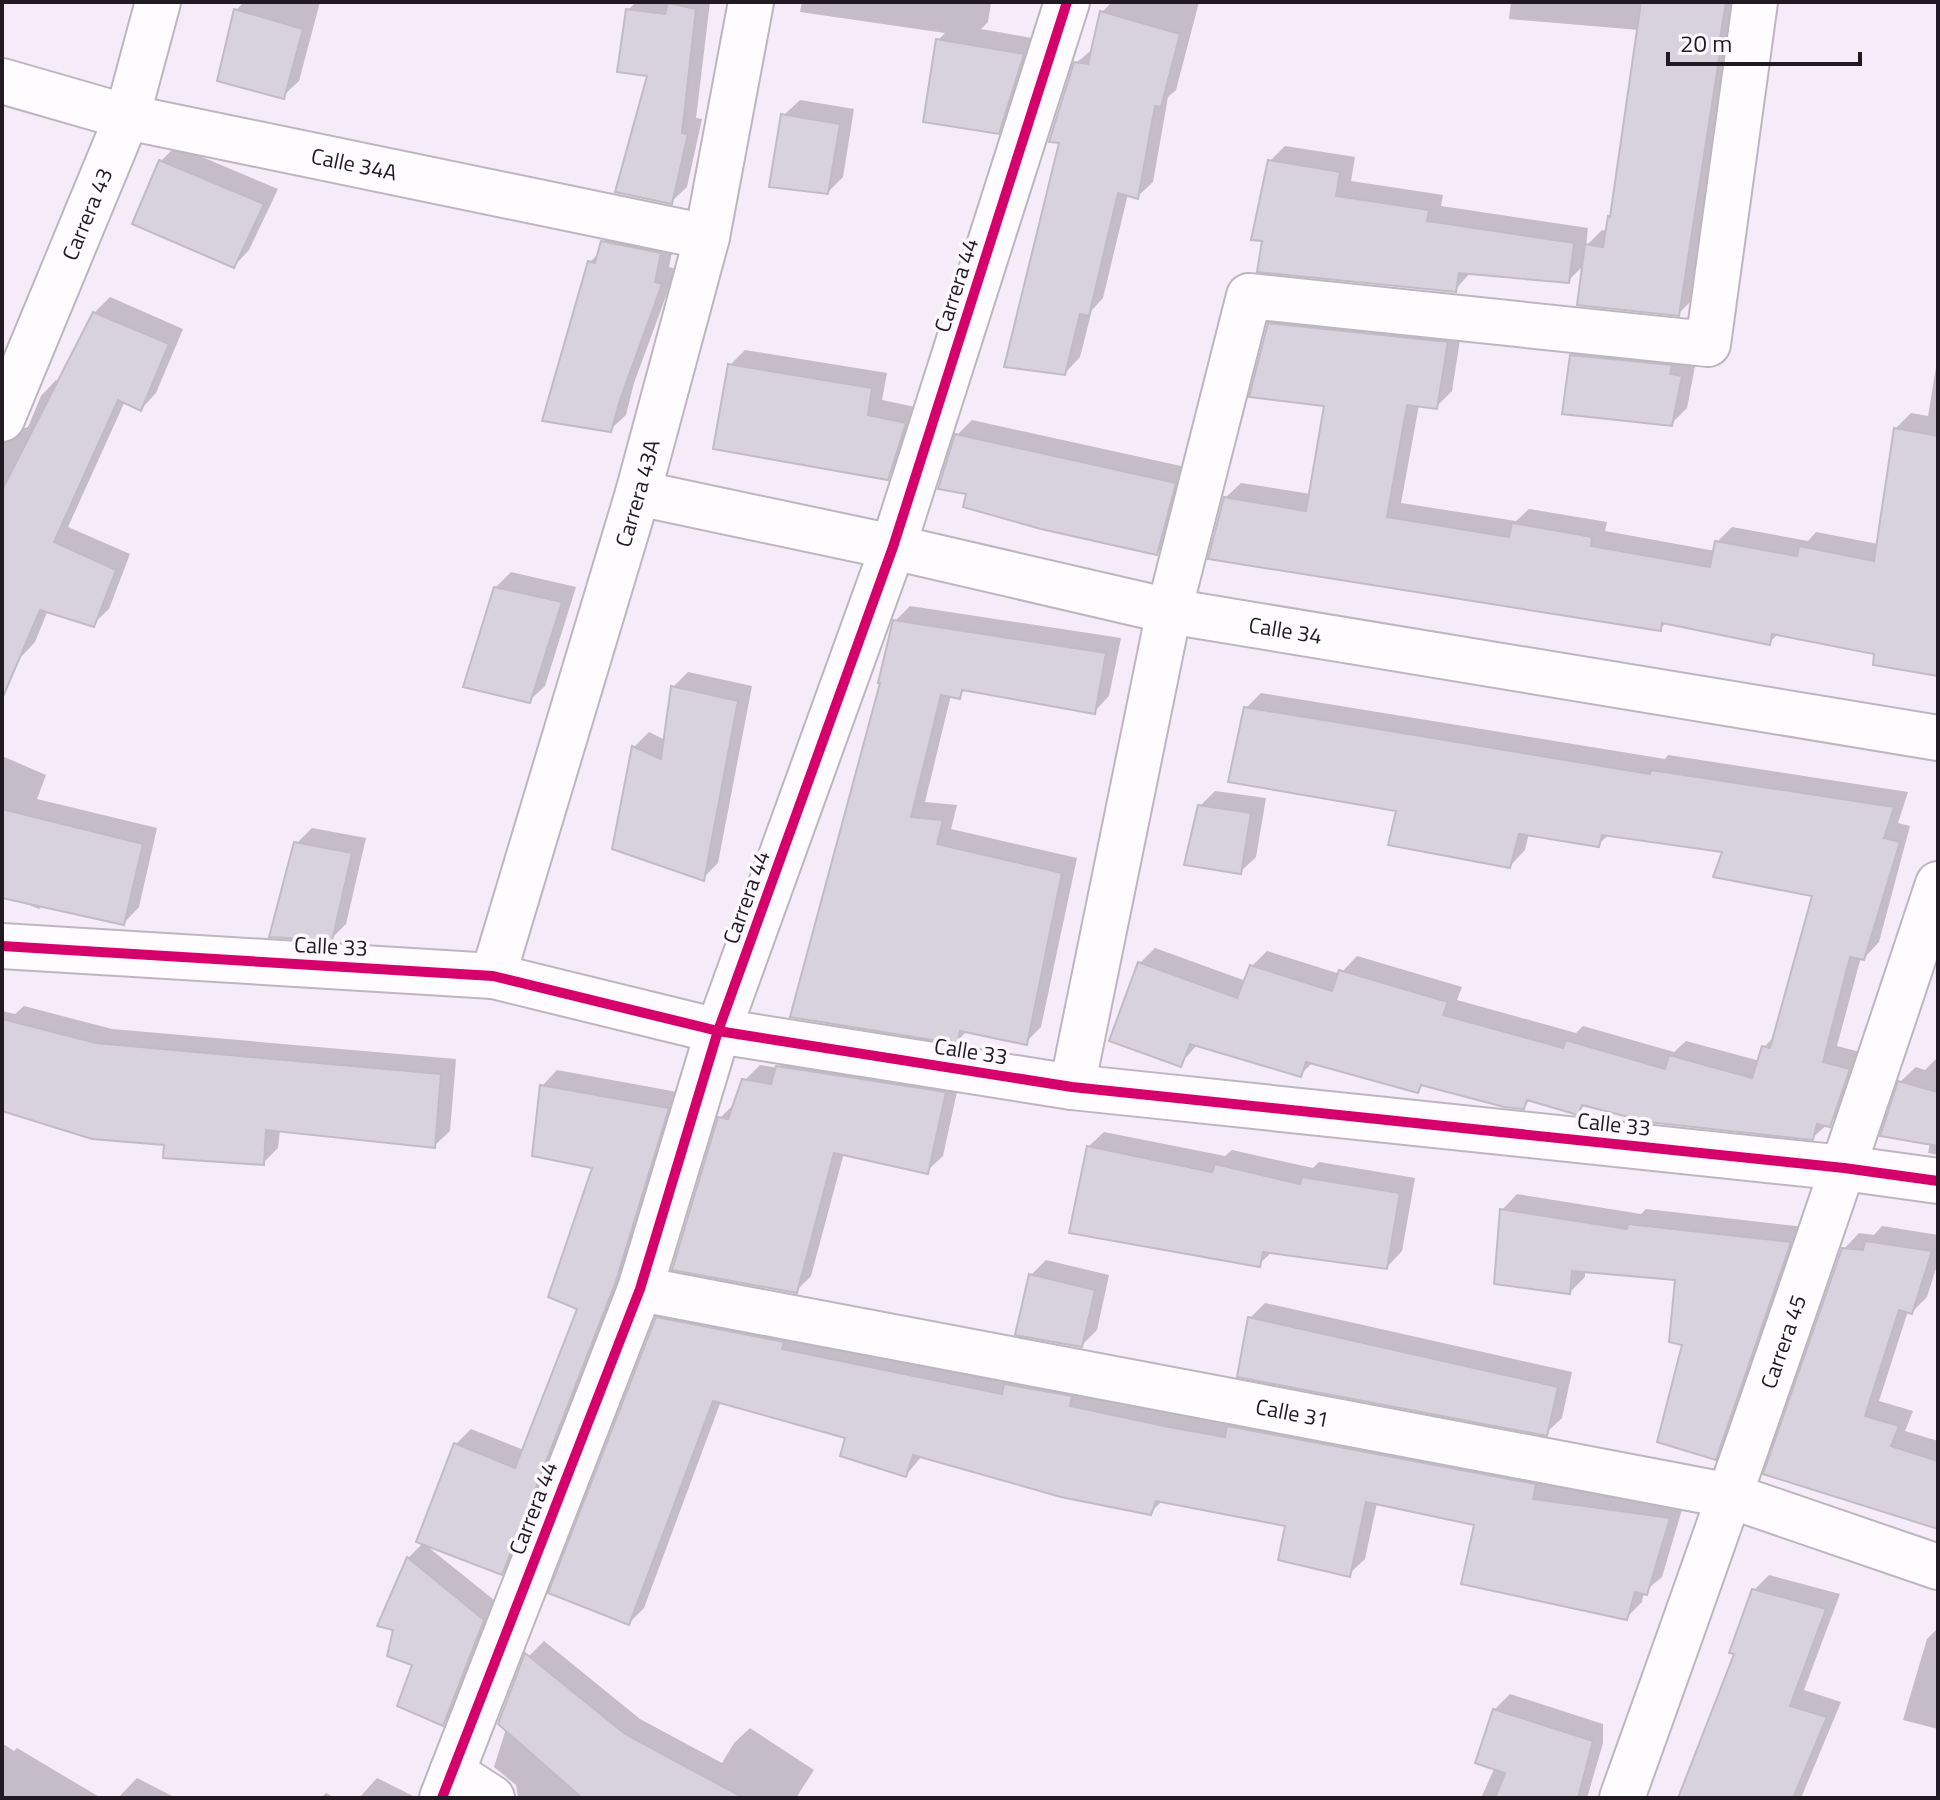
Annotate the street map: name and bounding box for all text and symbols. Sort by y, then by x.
scale bar [1668,16,1860,66]
text: 20 m [1680,25,1732,61]
street label: Calle 34A [308,139,400,189]
street label: Carrera 43 [53,162,121,265]
street label: Carrera 44 [925,234,987,336]
street label: Carrera 43A [606,436,669,551]
street label: Calle 34 [1246,607,1325,653]
street label: Carrera 44 [713,846,779,948]
street label: Calle 33 [293,927,369,965]
street label: Calle 33 [932,1028,1010,1074]
street label: Calle 33 [1576,1103,1652,1145]
street label: Carrera 45 [1751,1290,1815,1393]
street label: Calle 31 [1253,1389,1332,1436]
street label: Carrera 44 [500,1457,566,1559]

